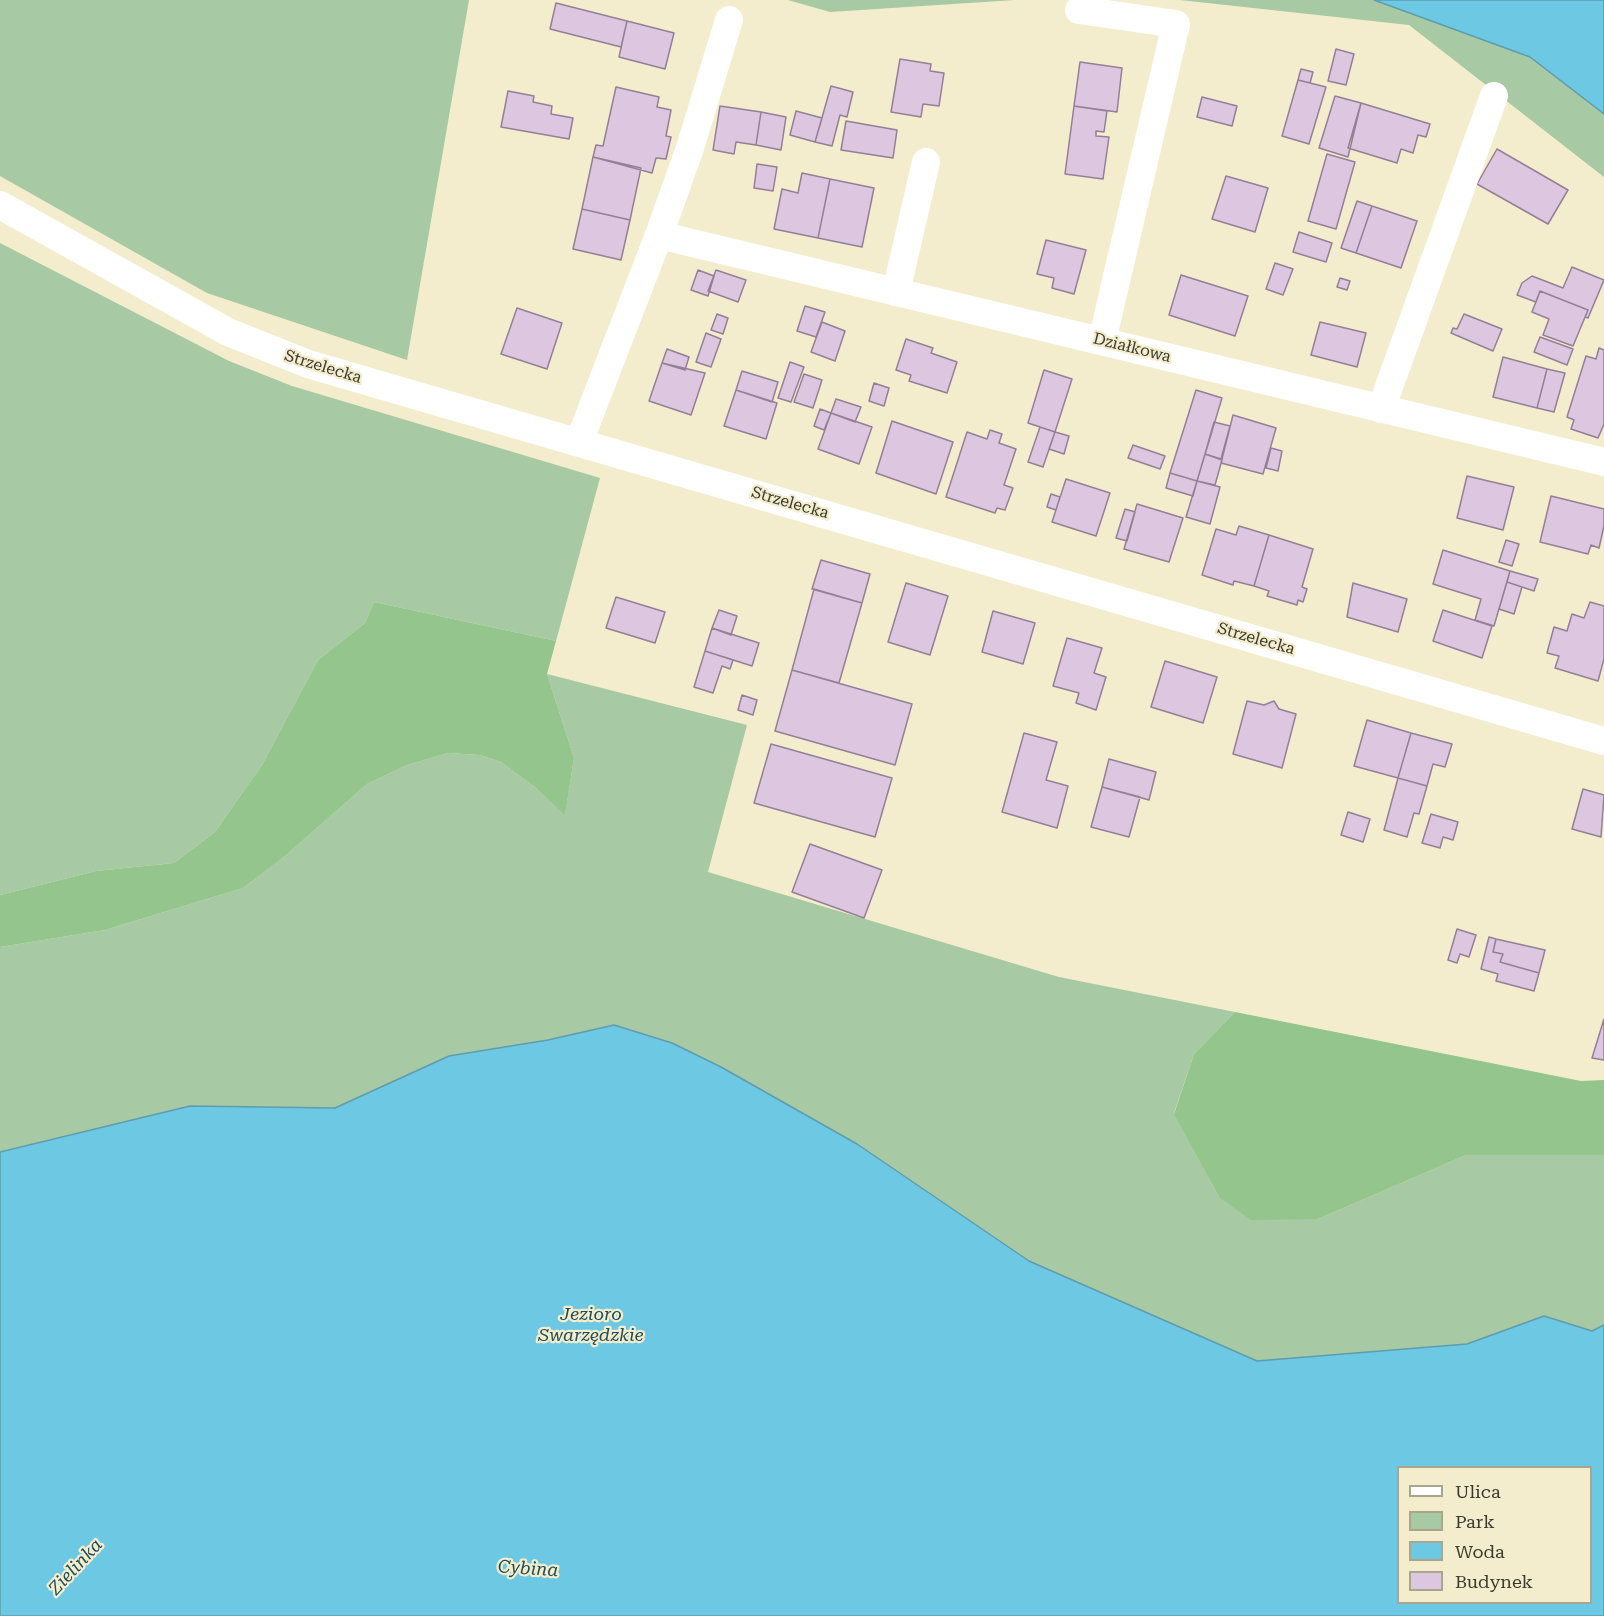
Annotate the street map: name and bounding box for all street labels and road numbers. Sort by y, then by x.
street label: Działkowa [1091,329,1173,367]
street label: Strzelecka [282,346,364,388]
street label: Strzelecka [749,483,831,523]
street label: Strzelecka [1215,619,1297,659]

